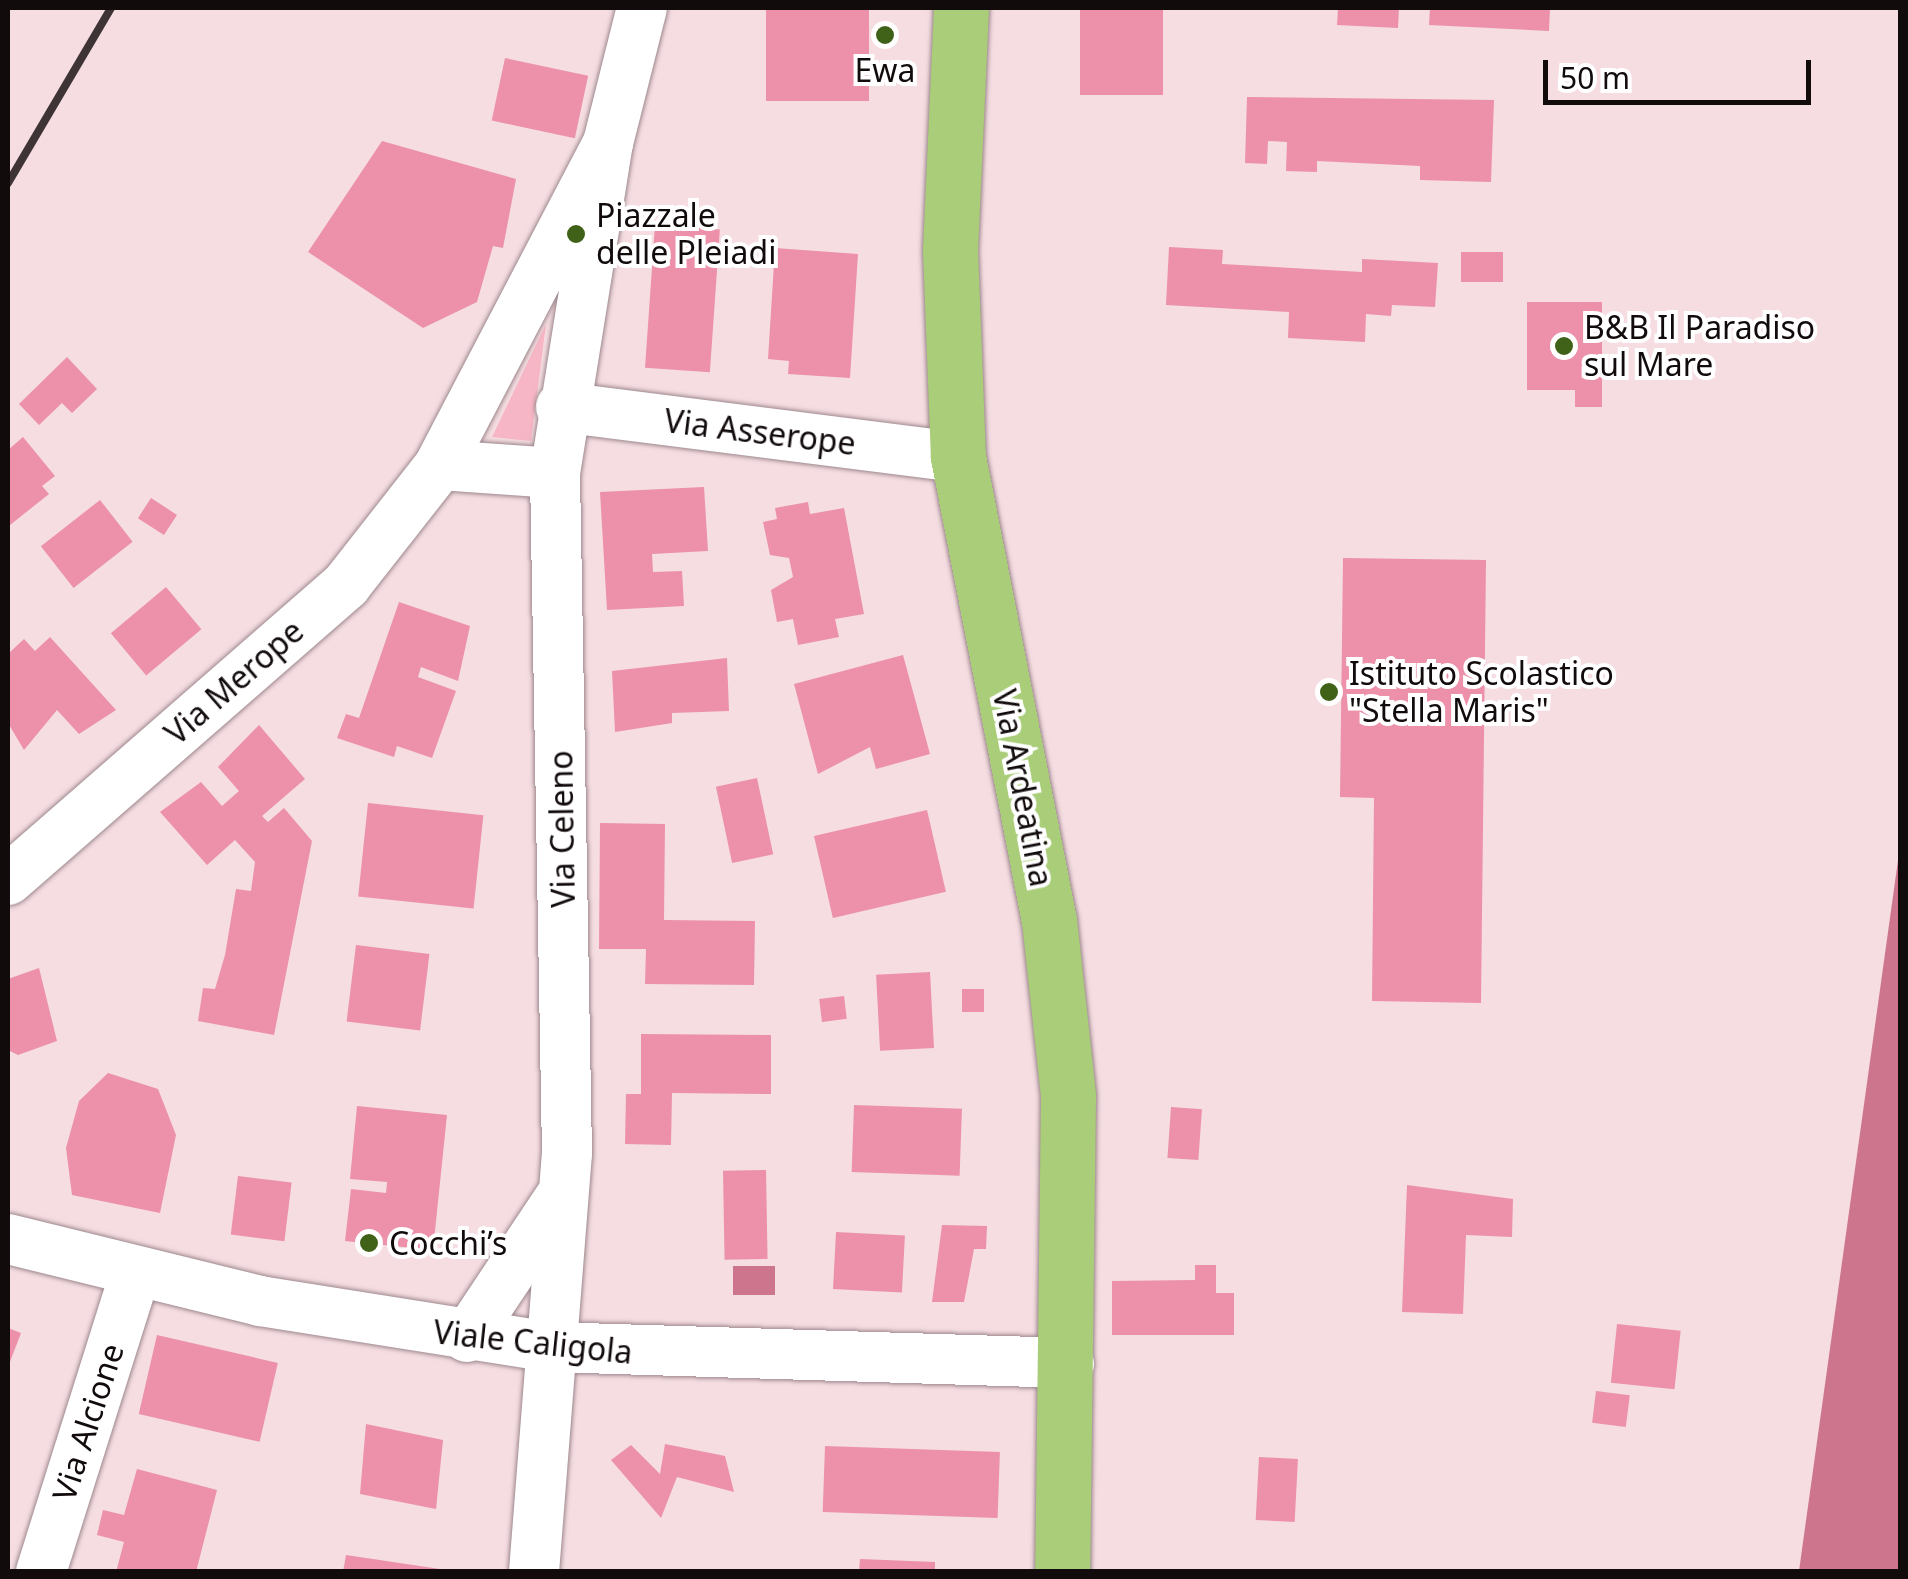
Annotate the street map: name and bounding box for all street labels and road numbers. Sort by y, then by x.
street label: Via Asserope [662,401,858,463]
street label: Via Merope [157,612,311,752]
street label: Via Ardeatina [985,686,1061,890]
street label: Via Celeno [541,750,583,908]
street label: Viale Caligola [432,1312,634,1372]
street label: Via Alcione [45,1338,131,1506]

